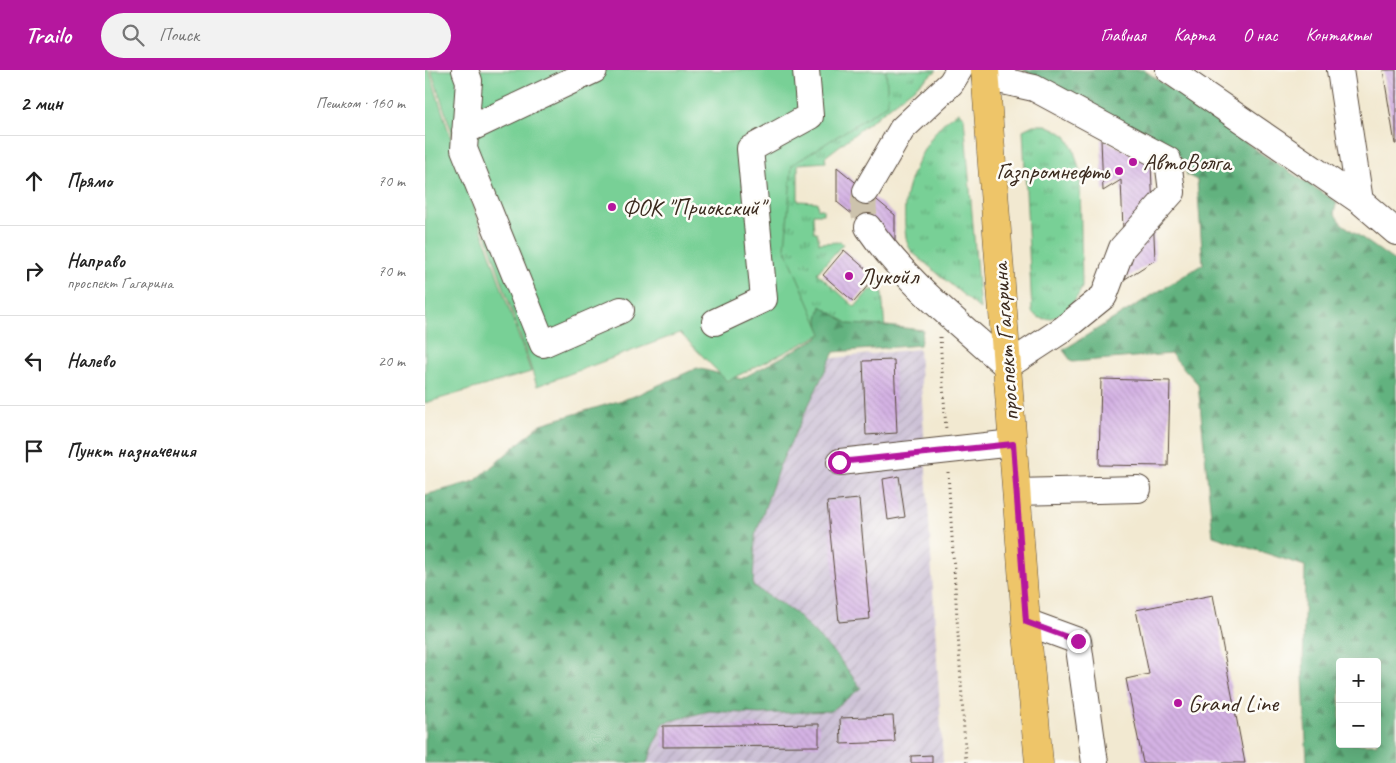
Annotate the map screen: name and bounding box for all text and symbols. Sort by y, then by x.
search box [101,13,451,58]
text: Trailo [25,20,71,50]
icon: search [119,21,147,49]
text: Поиск [159,23,199,47]
text: Главная [1101,24,1146,46]
text: Карта [1174,24,1215,46]
text: О нас [1243,24,1278,46]
text: Контакты [1306,24,1371,46]
text: 2 мин [20,90,63,116]
text: Пешком · 160 m [316,93,405,113]
place label: АвтоВолга [1143,147,1233,177]
place label: Газпромнефть [996,156,1111,187]
marker: АвтоВолга [1127,156,1139,168]
marker: Газпромнефть [1113,165,1125,177]
icon: ahead [20,167,48,195]
text: Прямо [67,169,112,193]
text: 70 m [378,171,405,191]
place label: ФОК "Приокский" [622,192,770,222]
marker: ФОК "Приокский" [606,201,618,213]
text: Направо [67,249,125,273]
icon: right [20,257,48,285]
street label: проспект Гагарина [984,260,1025,422]
text: 70 m [378,261,405,281]
place label: Лукойл [859,261,920,291]
marker: Лукойл [843,270,855,282]
text: проспект Гагарина [67,273,173,293]
icon: left [20,347,48,375]
text: Налево [67,349,115,373]
text: 20 m [378,351,405,371]
icon: arrive [20,437,48,465]
text: Пункт назначения [67,439,196,463]
route start [828,451,851,474]
route end [1067,630,1090,653]
map controls [1336,658,1381,748]
button: + [1336,658,1381,703]
place label: Grand Line [1188,688,1280,718]
marker: Grand Line [1172,697,1184,709]
button: − [1336,703,1381,748]

